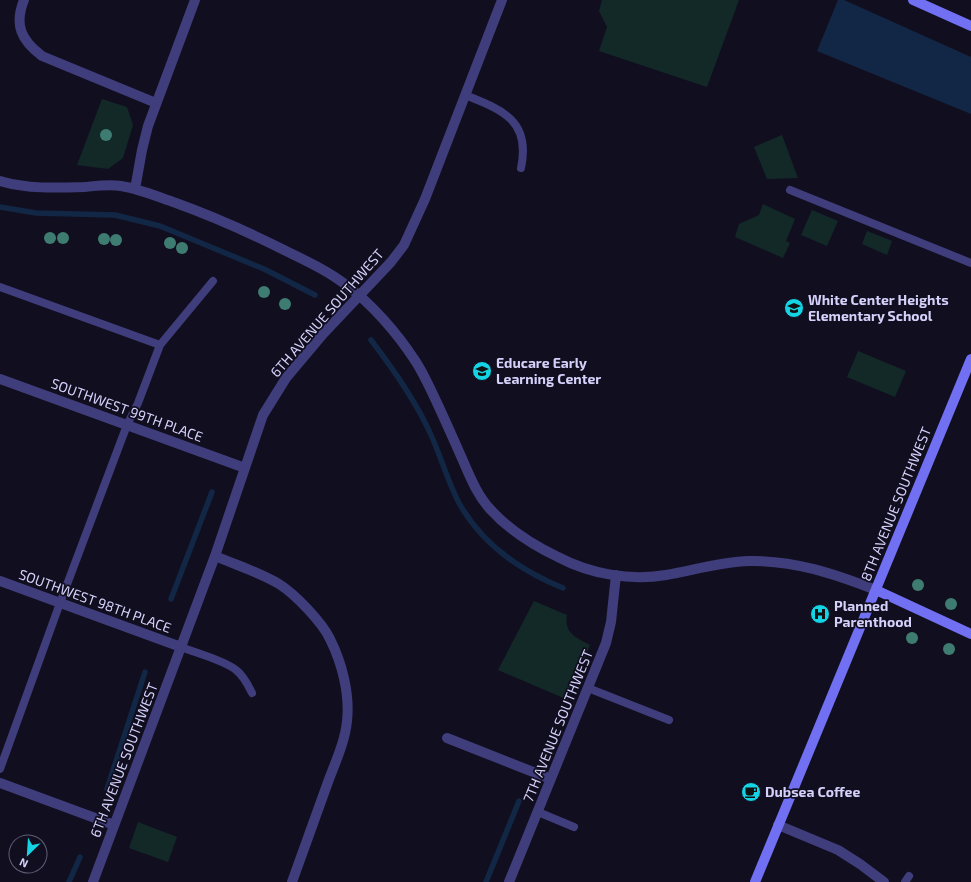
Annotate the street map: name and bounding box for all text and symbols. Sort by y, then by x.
street label: 6TH AVENUE SOUTHWEST [266,245,387,380]
place label: White Center Heights Elementary School [808,291,949,324]
school or university icon: White Center Heights Elementary School [783,297,805,319]
place label: Educare Early Learning Center [496,354,601,387]
school or university icon: Educare Early Learning Center [471,360,493,382]
street label: SOUTHWEST 99TH PLACE [49,374,206,445]
street label: 8TH AVENUE SOUTHWEST [857,424,934,583]
street label: SOUTHWEST 98TH PLACE [17,565,174,636]
place label: Planned Parenthood [834,597,912,630]
hospital icon: Planned Parenthood [809,603,831,625]
street label: 7TH AVENUE SOUTHWEST [519,647,596,805]
street label: 6TH AVENUE SOUTHWEST [86,680,161,839]
cafe icon: Dubsea Coffee [740,781,762,803]
place label: Dubsea Coffee [765,783,860,800]
north arrow [8,834,48,874]
text: N [17,856,30,871]

